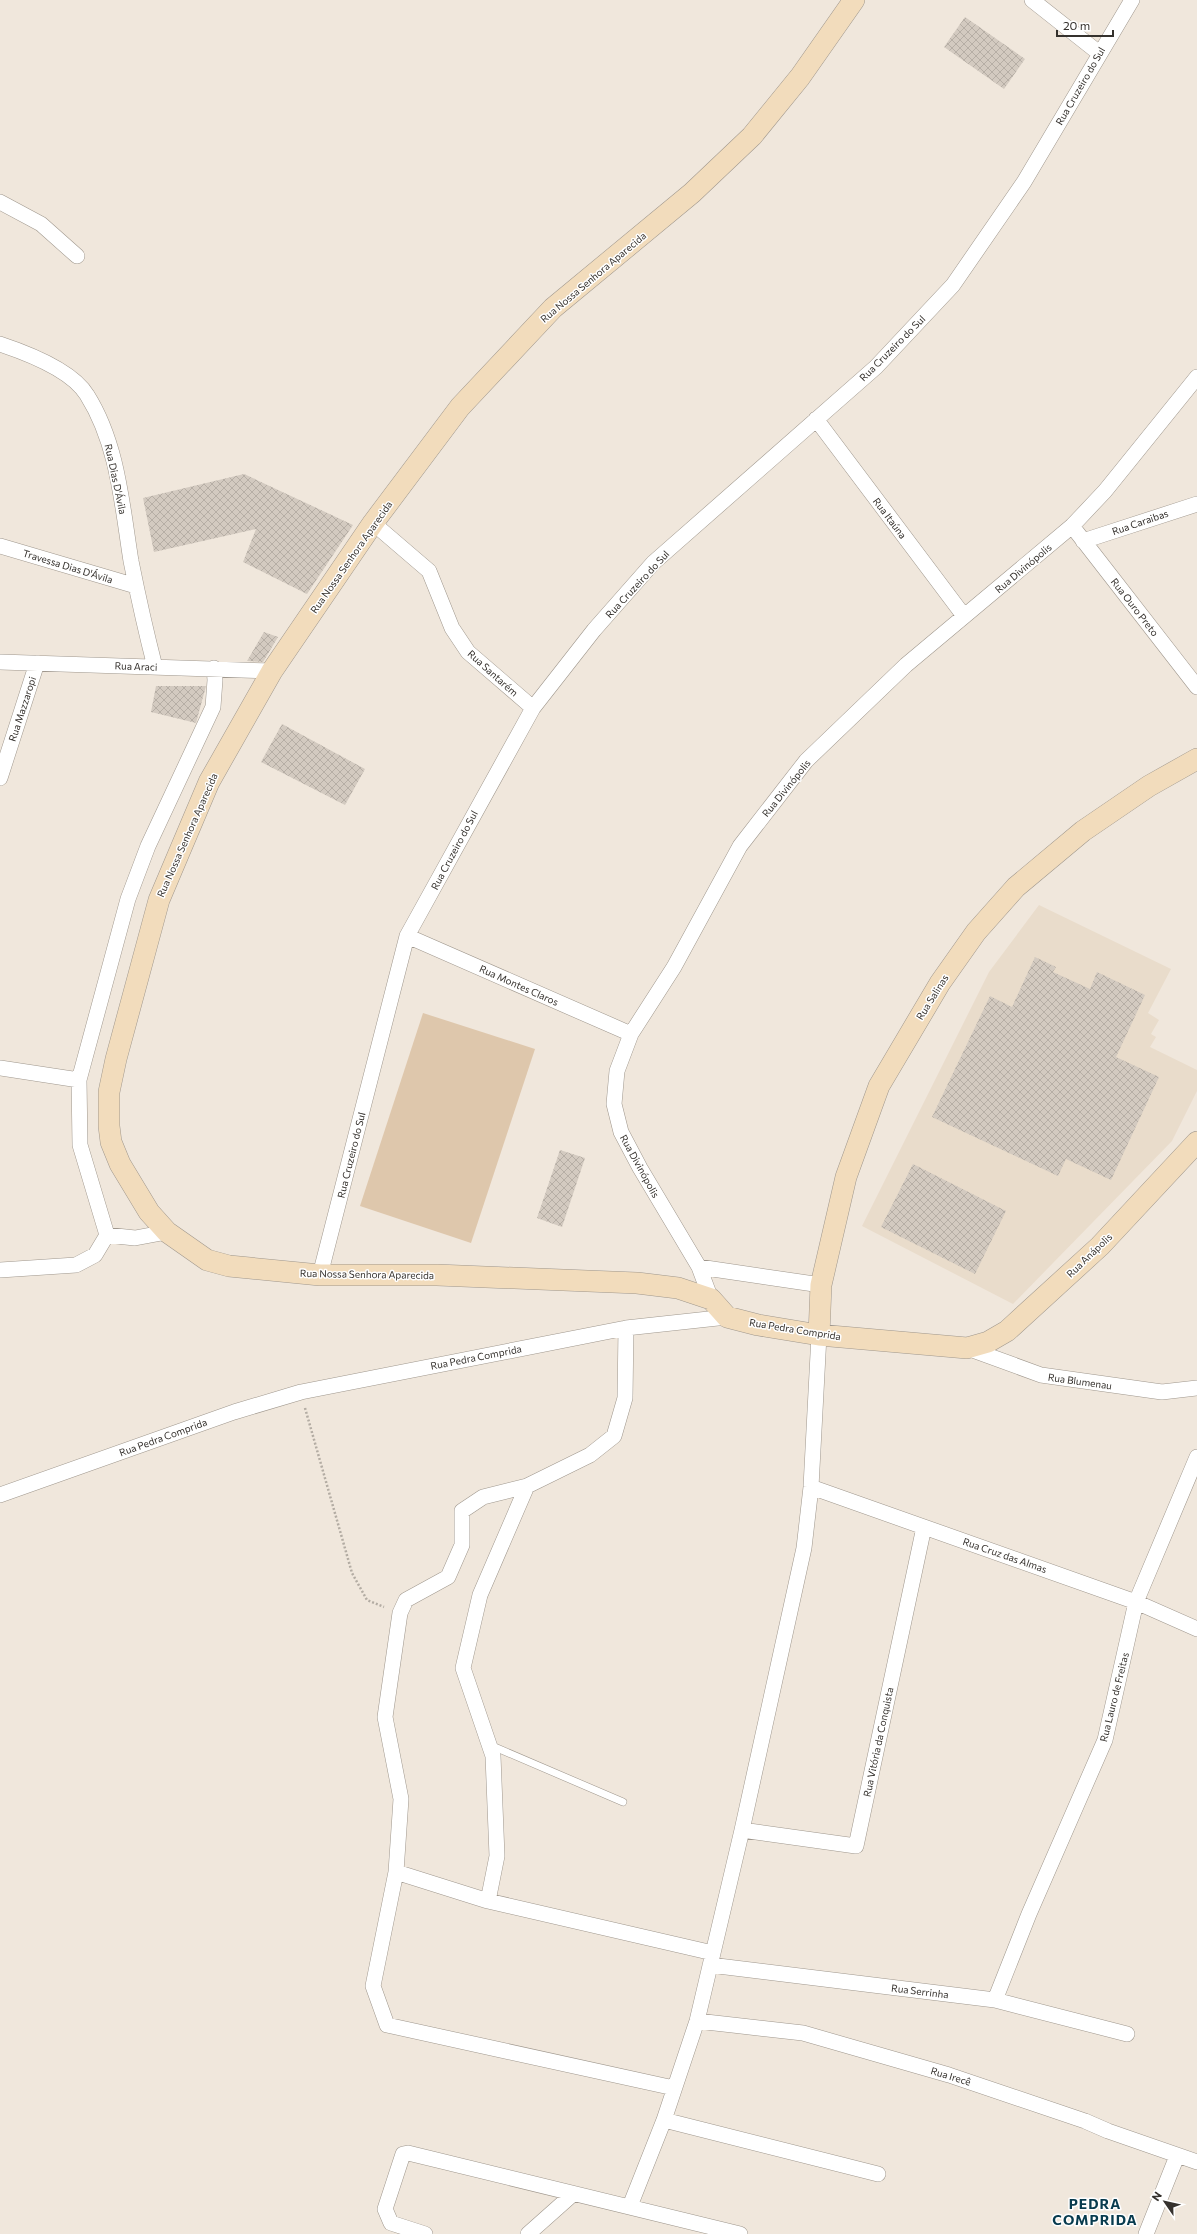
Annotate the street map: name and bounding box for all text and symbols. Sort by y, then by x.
scale bar [1057,12,1113,38]
text: 20 m [1063,18,1090,32]
street label: Rua Cruzeiro do Sul [1053,45,1107,127]
street label: Rua Nossa Senhora Aparecida [538,229,648,325]
street label: Rua Cruzeiro do Sul [857,313,927,383]
street label: Rua Dias D'Ávila [103,443,129,515]
street label: Rua Itaúna [871,495,909,541]
street label: Rua Nossa Senhora Aparecida [308,499,394,615]
street label: Rua Caraibas [1110,507,1170,537]
street label: Rua Divinópolis [992,541,1054,595]
street label: Travessa Dias D'Ávila [22,547,114,585]
street label: Rua Cruzeiro do Sul [603,548,671,620]
street label: Rua Ouro Preto [1109,576,1161,638]
street label: Rua Santarém [465,647,521,699]
street label: Rua Araci [114,659,158,673]
street label: Rua Mazzaropi [6,675,38,743]
street label: Rua Divinópolis [759,757,813,819]
street label: Rua Nossa Senhora Aparecida [154,771,220,899]
street label: Rua Cruzeiro do Sul [428,808,480,892]
street label: Rua Montes Claros [478,962,561,1008]
street label: Rua Salinas [913,972,951,1022]
street label: Rua Cruzeiro do Sul [335,1111,367,1199]
street label: Rua Divinópolis [618,1132,662,1200]
street label: Rua Anápolis [1064,1230,1115,1280]
street label: Rua Nossa Senhora Aparecida [300,1267,434,1281]
street label: Rua Pedra Comprida [748,1316,842,1342]
street label: Rua Pedra Comprida [429,1342,523,1372]
street label: Rua Blumenau [1047,1371,1113,1391]
street label: Rua Pedra Comprida [117,1416,209,1458]
street label: Rua Cruz das Almas [961,1535,1049,1575]
street label: Rua Lauro de Freitas [1097,1651,1131,1743]
street label: Rua Vitória da Conquista [861,1686,895,1798]
street label: Rua Serrinha [891,1982,949,2000]
street label: Rua Irecê [929,2064,973,2088]
north arrow [1145,2182,1185,2222]
text: N [1149,2189,1164,2203]
district label: PEDRA COMPRIDA [1052,2195,1138,2228]

